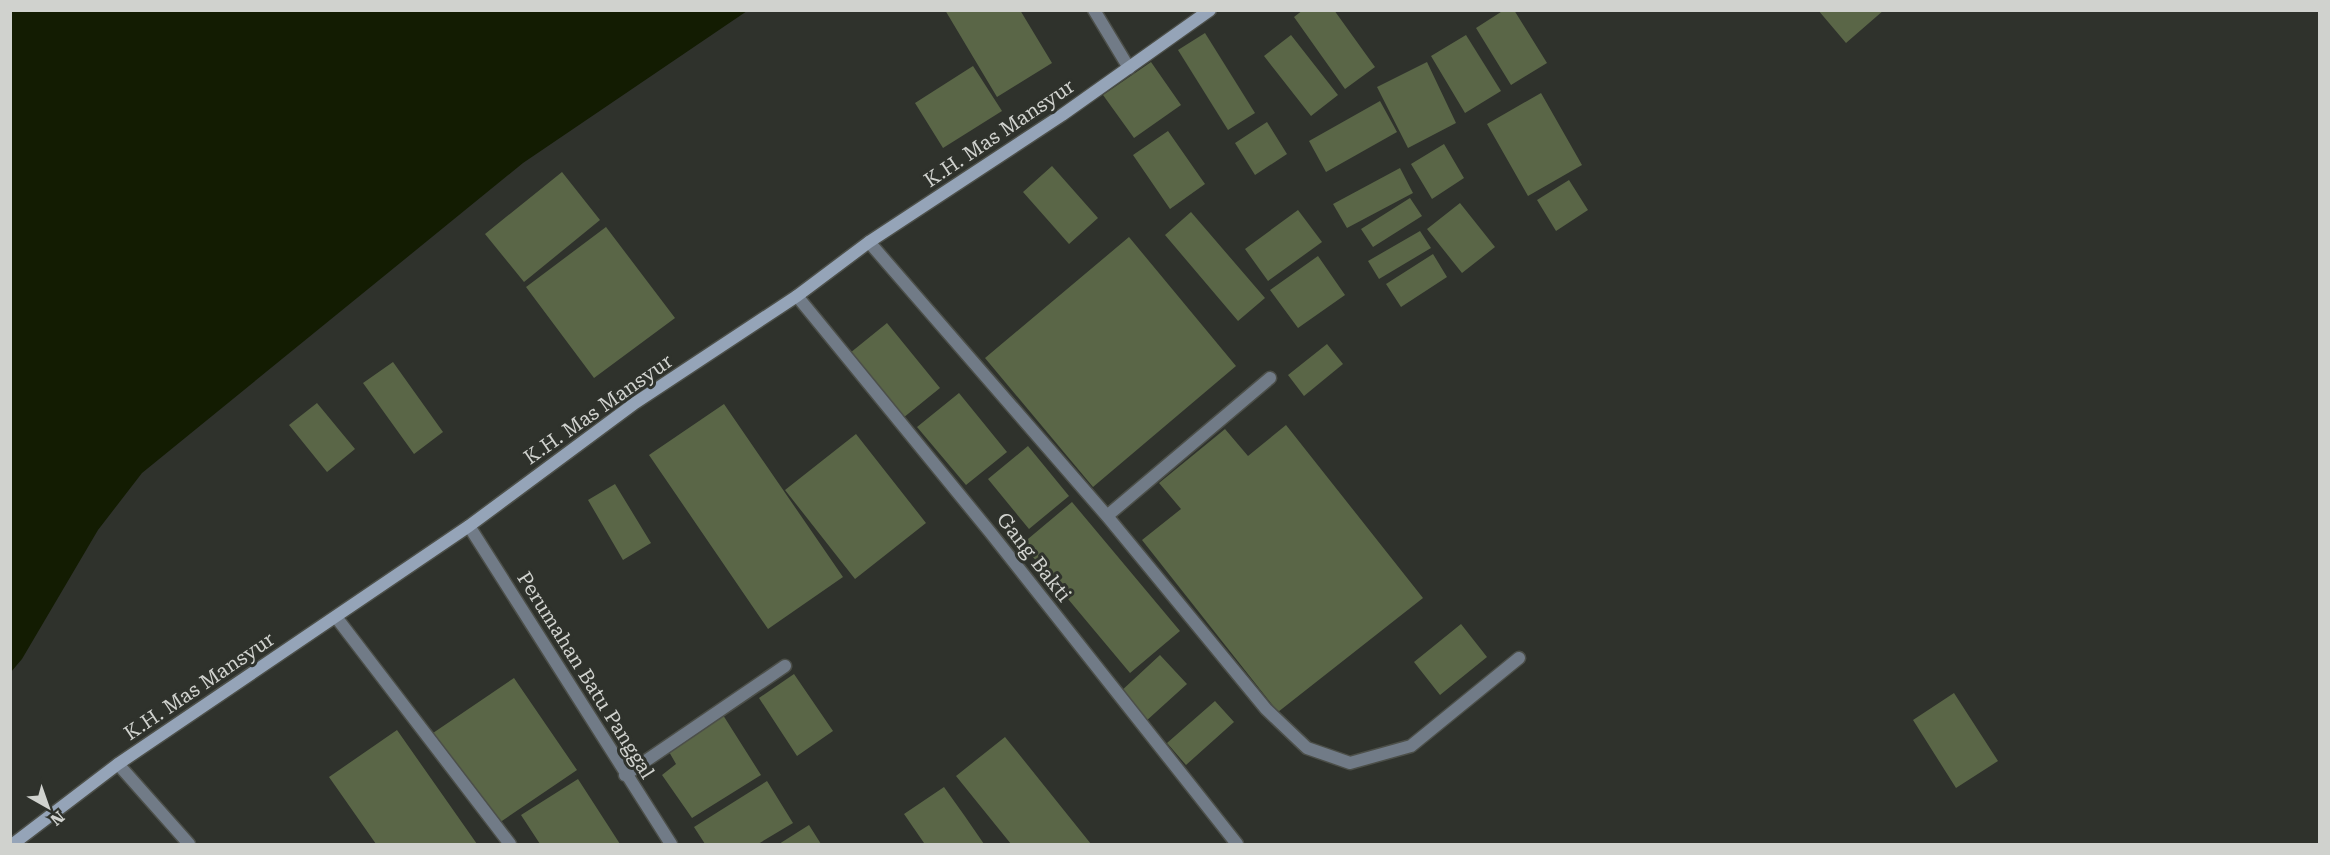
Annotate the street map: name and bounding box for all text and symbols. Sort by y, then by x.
street label: K.H. Mas Mansyur [919,74,1079,192]
street label: K.H. Mas Mansyur [519,349,677,469]
street label: Gang Bakti [992,508,1076,606]
street label: Perumahan Batu Panggal [512,567,660,783]
street label: K.H. Mas Mansyur [119,627,279,745]
north arrow [18,777,78,837]
text: N [46,807,68,829]

